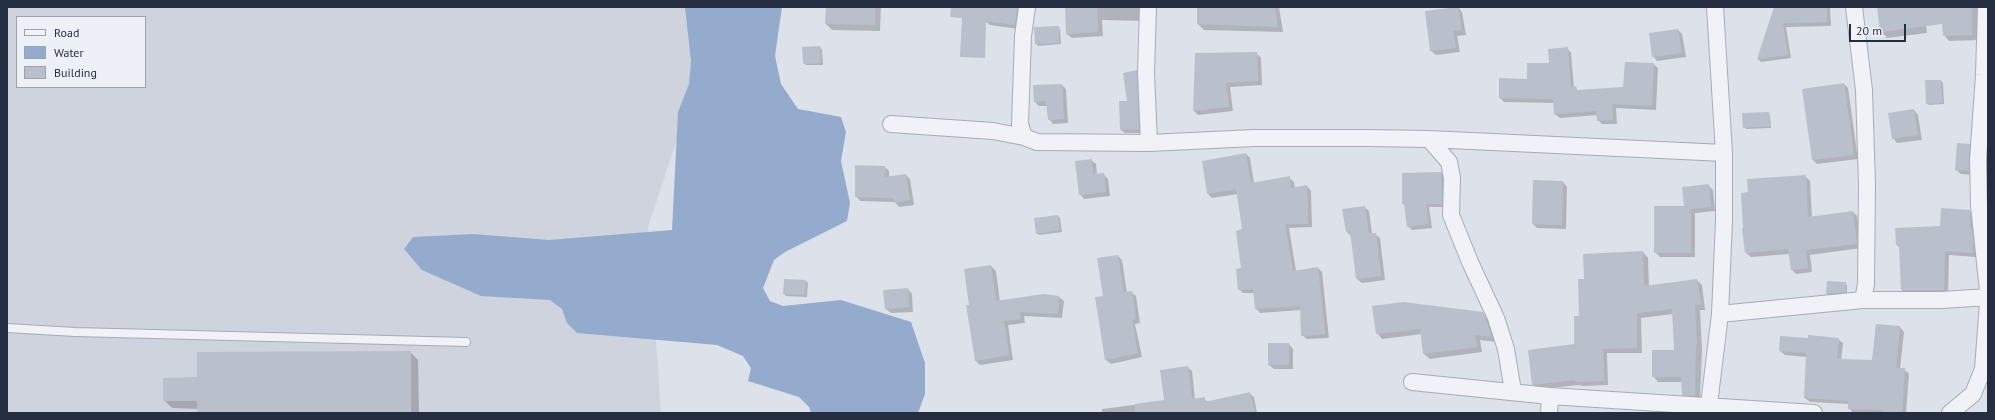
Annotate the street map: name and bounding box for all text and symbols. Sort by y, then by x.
legend [16,16,146,88]
scale bar [1851,16,1908,42]
text: 20 m [1856,23,1882,38]
text: Road [54,25,79,40]
text: Water [54,45,84,60]
text: Building [54,65,97,80]

